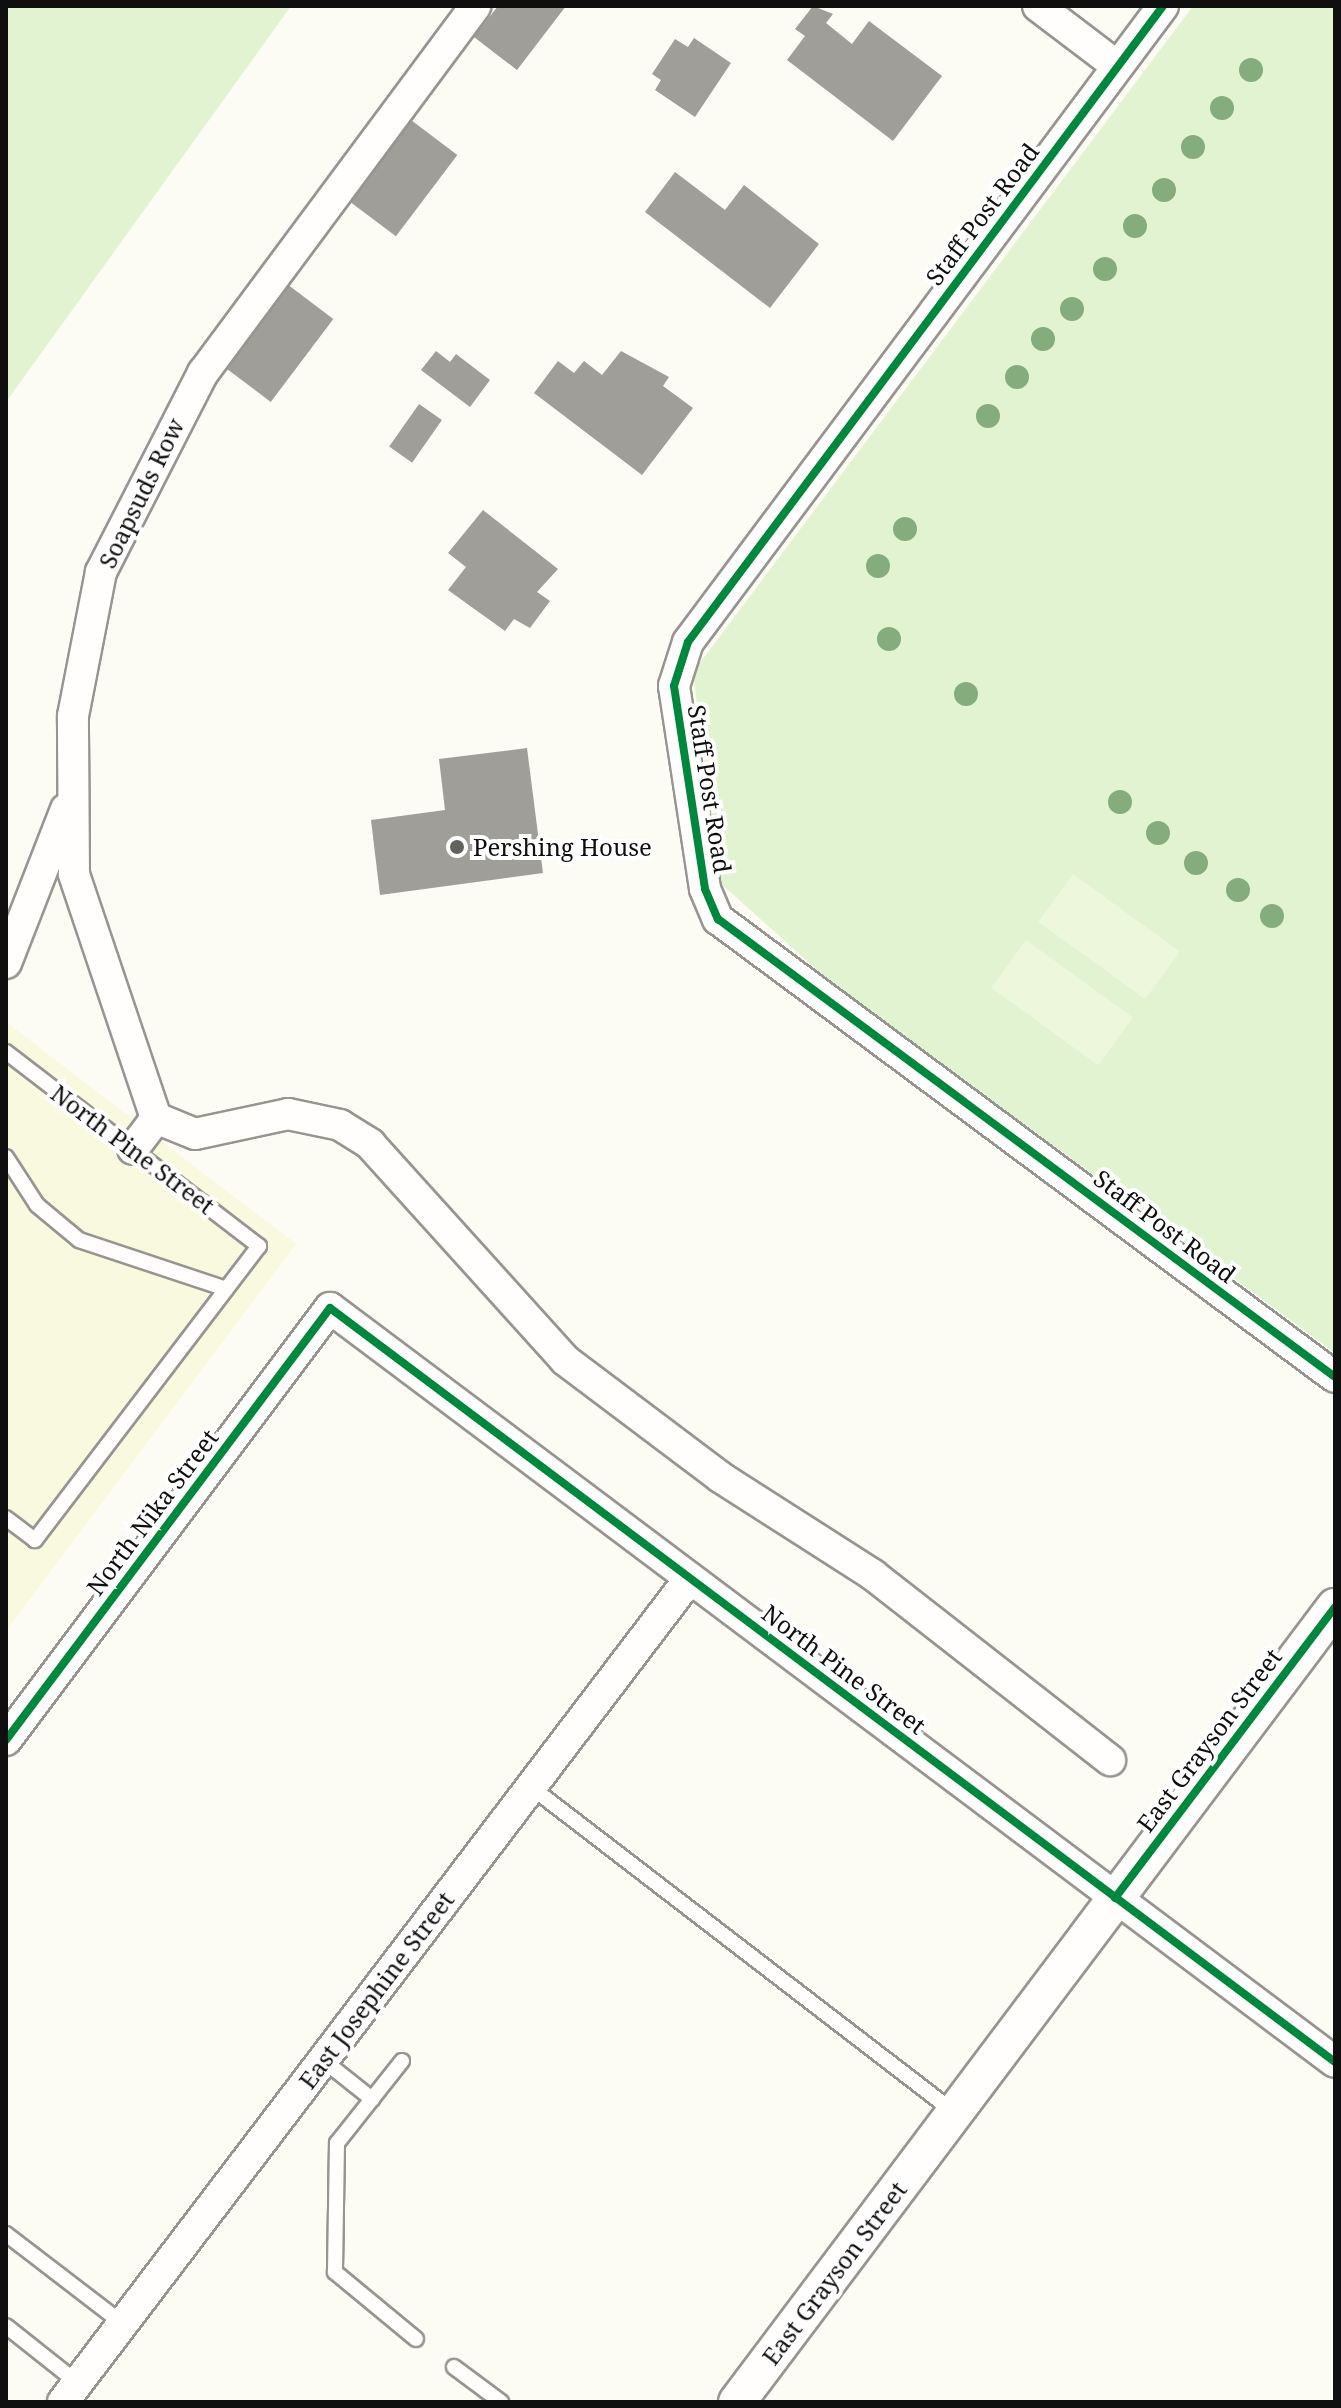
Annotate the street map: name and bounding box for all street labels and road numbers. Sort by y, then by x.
street label: Staff Post Road [919,137,1045,291]
street label: Soapsuds Row [92,413,190,573]
street label: Staff Post Road [682,703,738,875]
street label: North Pine Street [46,1078,220,1220]
street label: Staff Post Road [1088,1163,1242,1289]
street label: North Nika Street [80,1423,224,1601]
street label: North Pine Street [757,1598,931,1740]
street label: East Grayson Street [1131,1643,1287,1837]
street label: East Josephine Street [293,1886,459,2094]
street label: East Grayson Street [756,2176,912,2370]

